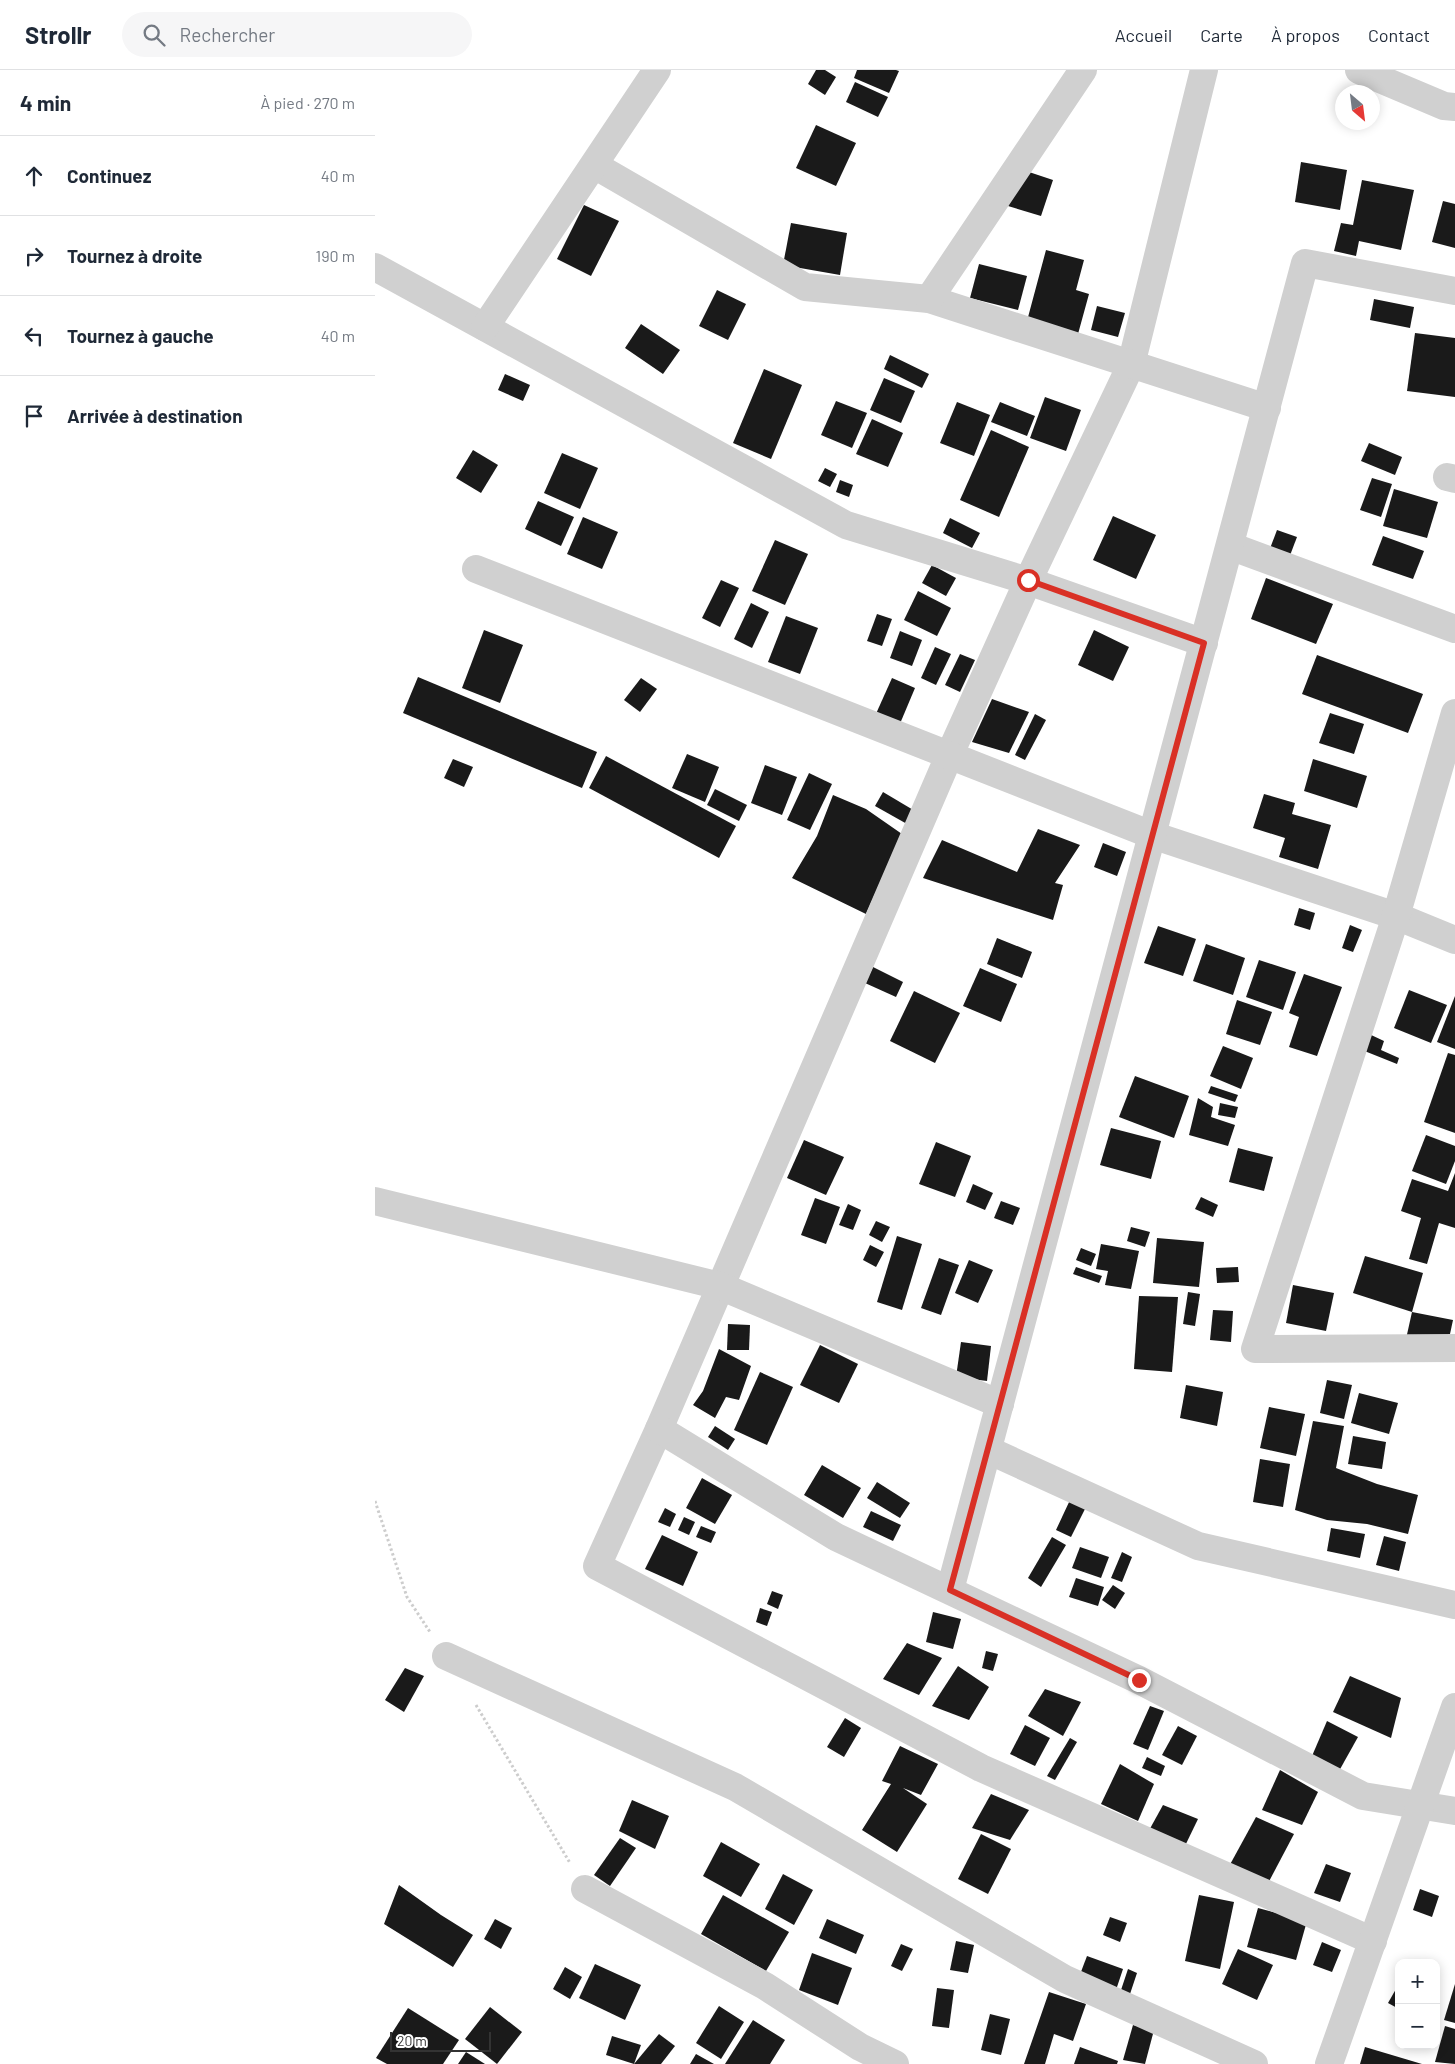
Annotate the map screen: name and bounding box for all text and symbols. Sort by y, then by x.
search box [122,12,472,57]
text: Strollr [25,20,92,49]
icon: search [140,21,168,49]
text: Rechercher [180,23,275,46]
text: Accueil [1115,24,1172,46]
text: Carte [1200,24,1243,46]
text: À propos [1271,24,1340,46]
text: Contact [1368,24,1430,46]
north arrow [1335,85,1380,130]
text: 4 min [20,90,71,115]
text: À pied · 270 m [261,93,355,112]
icon: ahead [20,162,48,190]
text: Continuez [67,164,151,187]
text: 40 m [321,166,355,185]
icon: right [20,242,48,270]
text: Tournez à droite [67,244,203,267]
text: 190 m [316,246,355,265]
icon: left [20,322,48,350]
text: Tournez à gauche [67,324,214,347]
text: 40 m [321,326,355,345]
icon: arrive [20,402,48,430]
text: Arrivée à destination [67,404,243,427]
route start [1017,569,1040,592]
route end [1128,1669,1151,1692]
map controls [1395,1959,1440,2049]
button: + [1395,1959,1440,2004]
button: − [1395,2004,1440,2049]
scale bar [390,2029,491,2052]
text: 20 m [397,2032,427,2049]

